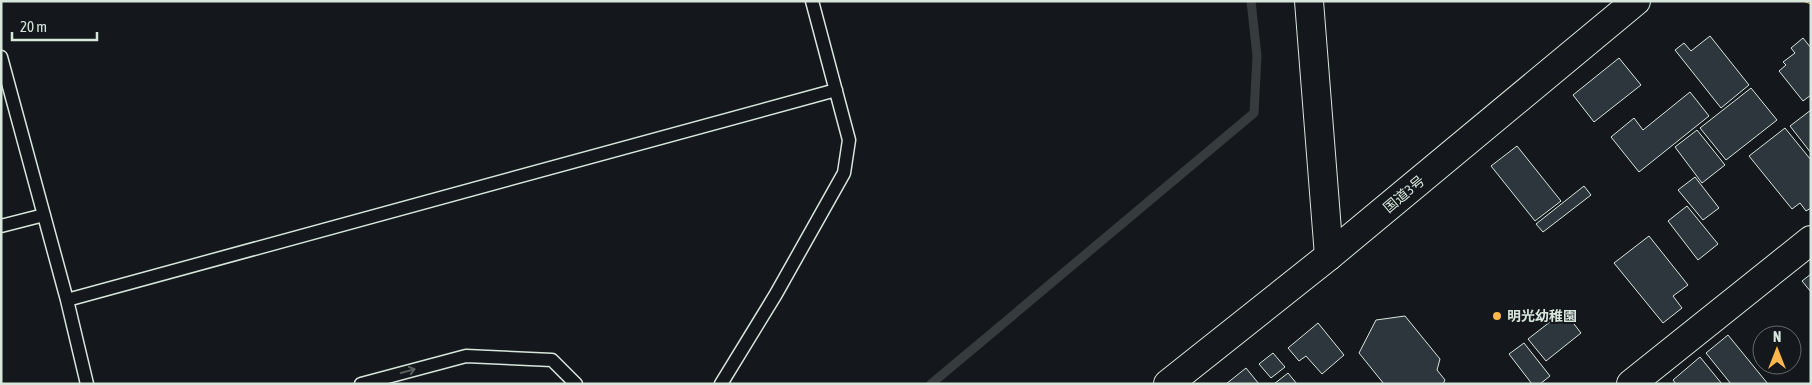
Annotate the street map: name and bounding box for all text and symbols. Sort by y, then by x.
scale bar [12,10,98,42]
text: 20 m [20,18,47,35]
street label: 国道3号 [1380,172,1428,216]
place label: 明光幼稚園 [1507,308,1577,324]
marker: 明光幼稚園 [1491,310,1503,322]
north arrow [1752,325,1802,375]
text: N [1773,329,1781,345]
one-way arrow [400,366,416,375]

